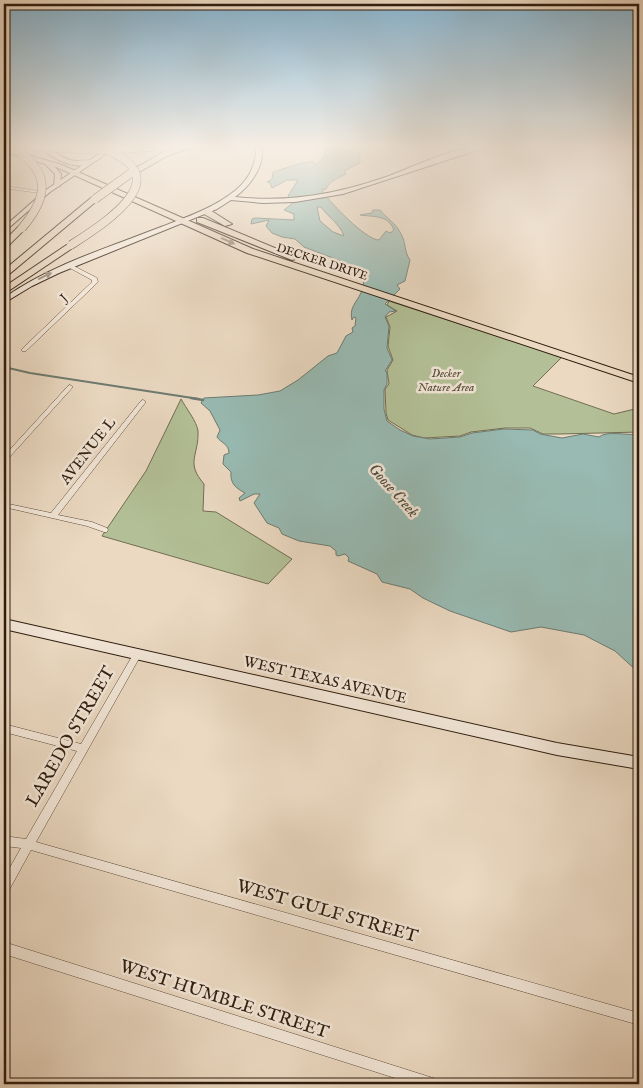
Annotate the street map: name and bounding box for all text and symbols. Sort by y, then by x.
one-way arrow [221,237,235,245]
street label: DECKER DRIVE [275,240,369,284]
one-way arrow [38,272,52,280]
street label: J [56,291,72,307]
park label: Decker Nature Area [418,366,474,395]
street label: AVENUE L [55,413,120,489]
water label: Goose Creek [363,460,423,523]
street label: WEST TEXAS AVENUE [242,652,408,708]
street label: LAREDO STREET [21,663,121,811]
street label: WEST GULF STREET [234,875,420,949]
street label: WEST HUMBLE STREET [116,955,332,1045]

